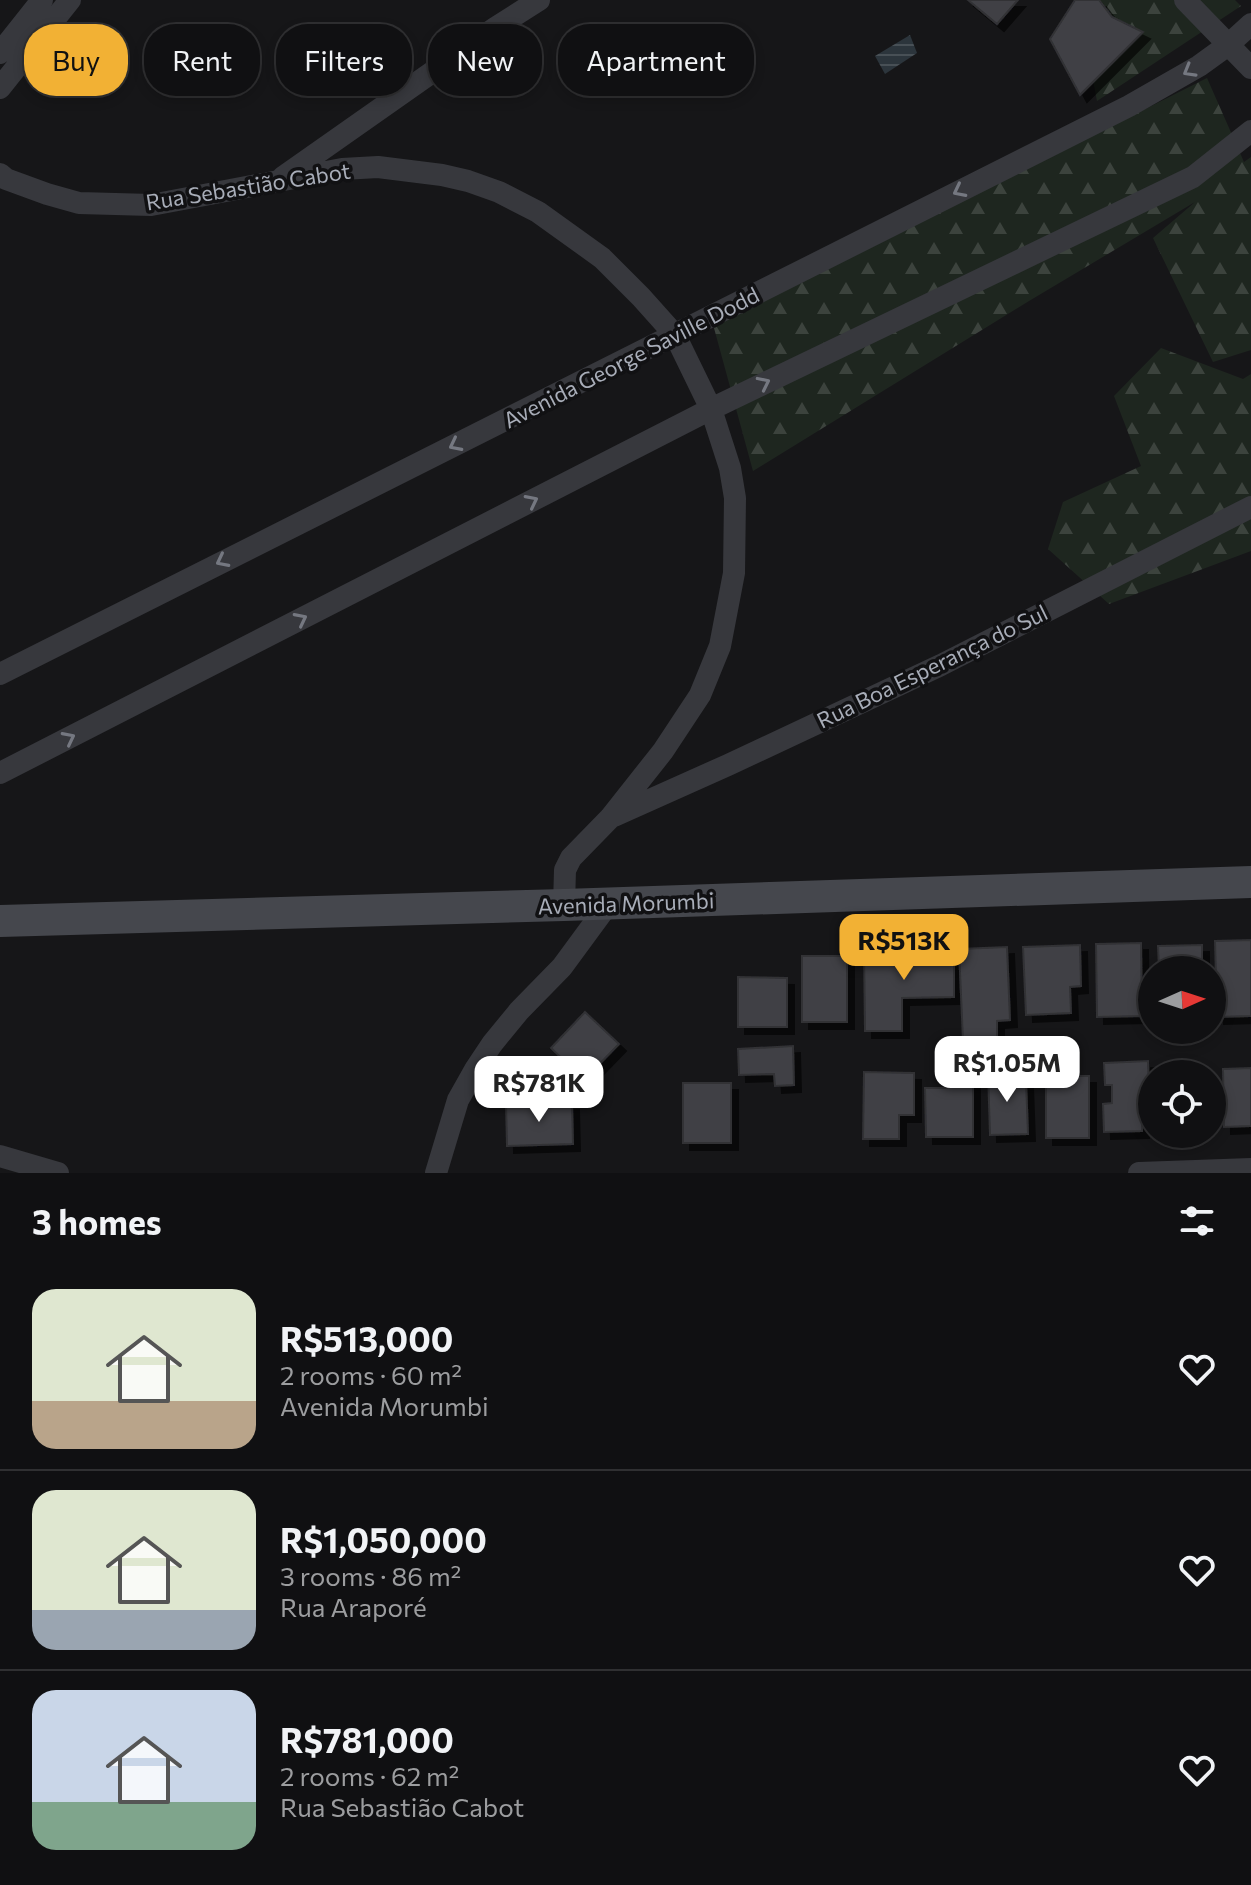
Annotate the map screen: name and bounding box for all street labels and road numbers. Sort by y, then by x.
street label: Rua Sebastião Cabot [144,157,352,215]
street label: Avenida George Saville Dodd [499,281,763,433]
street label: Rua Boa Esperança do Sul [812,598,1052,734]
street label: Avenida Morumbi [537,886,715,920]

